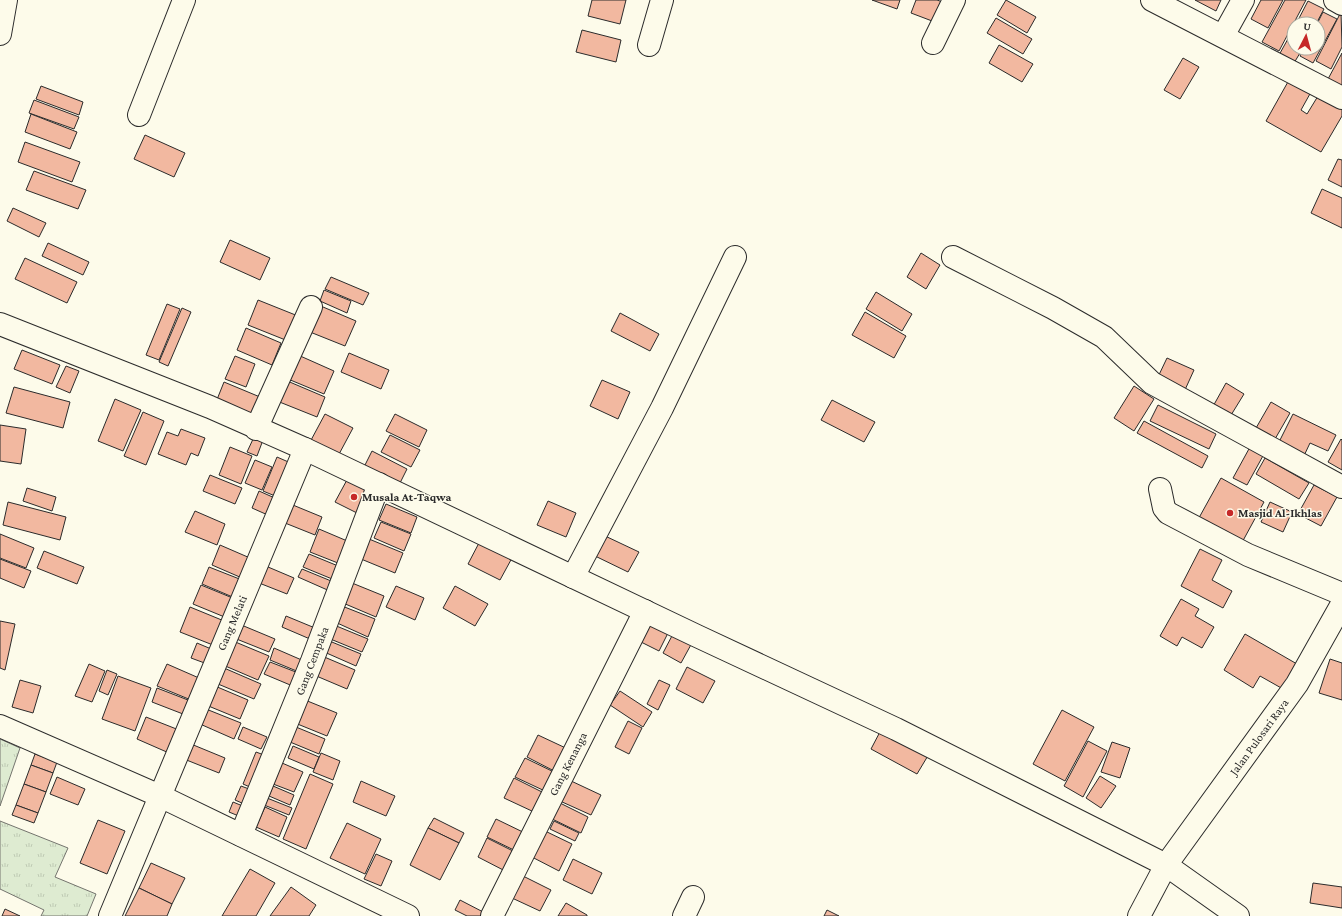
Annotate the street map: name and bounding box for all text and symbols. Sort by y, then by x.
north arrow [1286,16,1326,56]
text: U [1303,20,1312,32]
place label: Musala At-Taqwa [362,490,452,504]
marker: Musala At-Taqwa [349,492,359,502]
place label: Masjid Al-Ikhlas [1238,506,1322,520]
marker: Masjid Al-Ikhlas [1225,508,1235,518]
street label: Gang Melati [214,593,250,653]
street label: Gang Cempaka [292,624,332,697]
street label: Jalan Pulosari Raya [1226,696,1292,779]
street label: Gang Kenanga [546,730,590,798]

